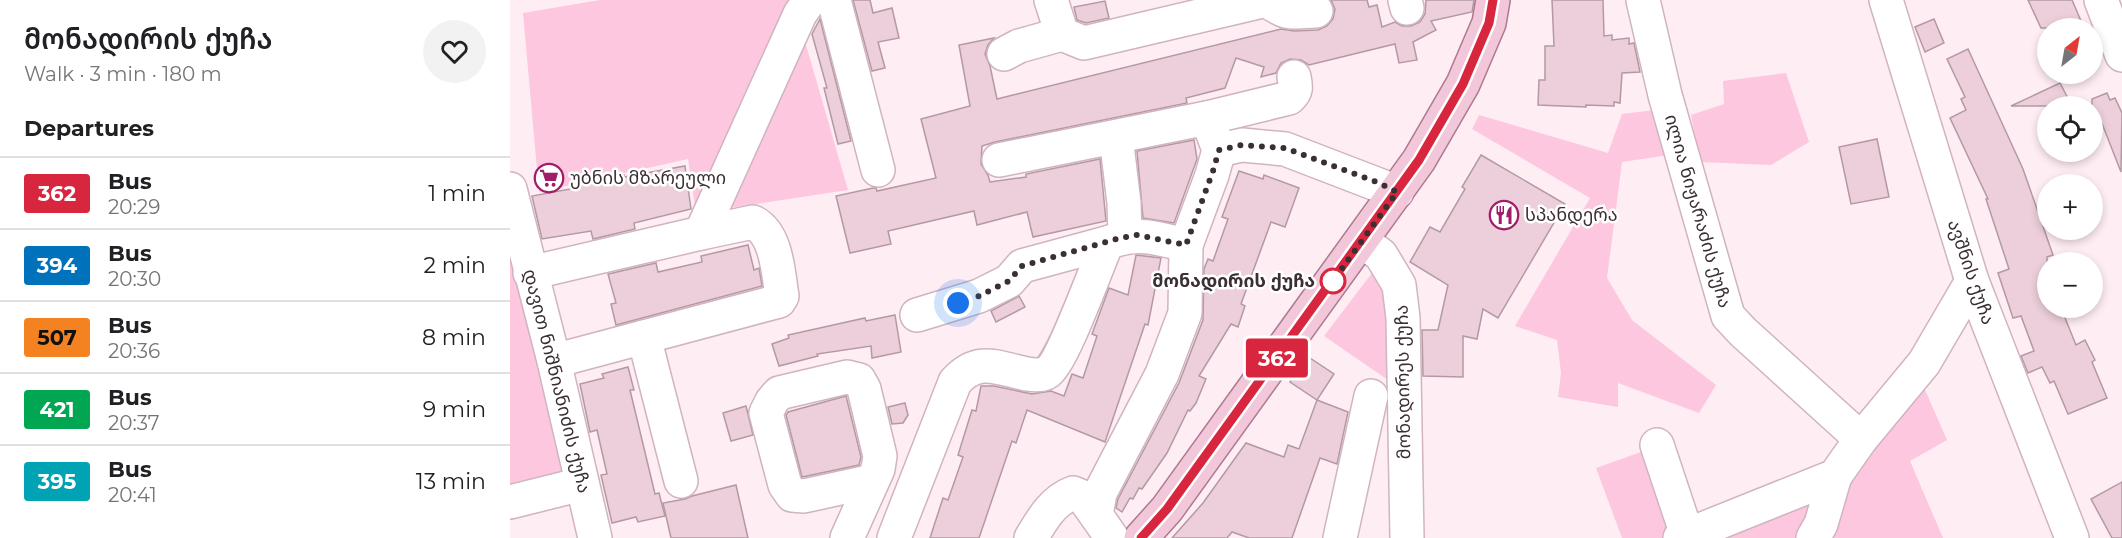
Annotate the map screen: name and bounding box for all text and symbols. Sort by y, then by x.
north arrow [2037,18,2103,84]
map controls [2037,18,2103,318]
button: heart [423,20,486,83]
text: მონადირის ქუჩა [24,22,272,56]
text: Walk · 3 min · 180 m [24,62,222,86]
button: locate [2037,96,2103,162]
street label: ილია ნიჟარაძის ქუჩა [1660,112,1736,310]
text: Departures [24,115,154,142]
supermarket icon: უბნის მზარეული [533,162,565,194]
place label: უბნის მზარეული [570,167,726,189]
text: Bus [108,168,152,195]
button: + [2037,174,2103,240]
text: 1 min [428,180,486,207]
text: 362 [38,181,76,206]
text: 20:29 [108,195,160,219]
restaurant icon: სპანდერა [1488,199,1520,231]
place label: სპანდერა [1525,204,1618,226]
street label: ავშნის ქუჩა [1943,217,1999,327]
text: Bus [108,240,152,267]
text: 2 min [424,252,486,279]
button: − [2037,252,2103,318]
text: 394 [37,253,77,278]
text: 20:30 [108,267,161,291]
street label: დავით ნიშნიანიძის ქუჩა [519,267,595,495]
marker: მონადირის ქუჩა [1320,268,1346,294]
place label: მონადირის ქუჩა [1152,270,1315,292]
your location [943,288,973,318]
street label: მონადირეს ქუჩა [1391,304,1415,460]
text: Bus [108,312,152,339]
text: 8 min [422,324,486,351]
text: 507 [37,325,77,350]
line badge: 362 [1242,338,1311,378]
text: 20:36 [108,339,160,363]
text: 362 [1258,346,1296,371]
text: Bus [108,384,152,411]
text: 9 min [423,396,486,423]
text: 421 [39,397,75,422]
text: 20:37 [108,411,160,435]
text: Bus [108,456,152,483]
text: 13 min [416,468,486,495]
text: 395 [38,469,76,494]
text: 20:41 [108,483,157,507]

